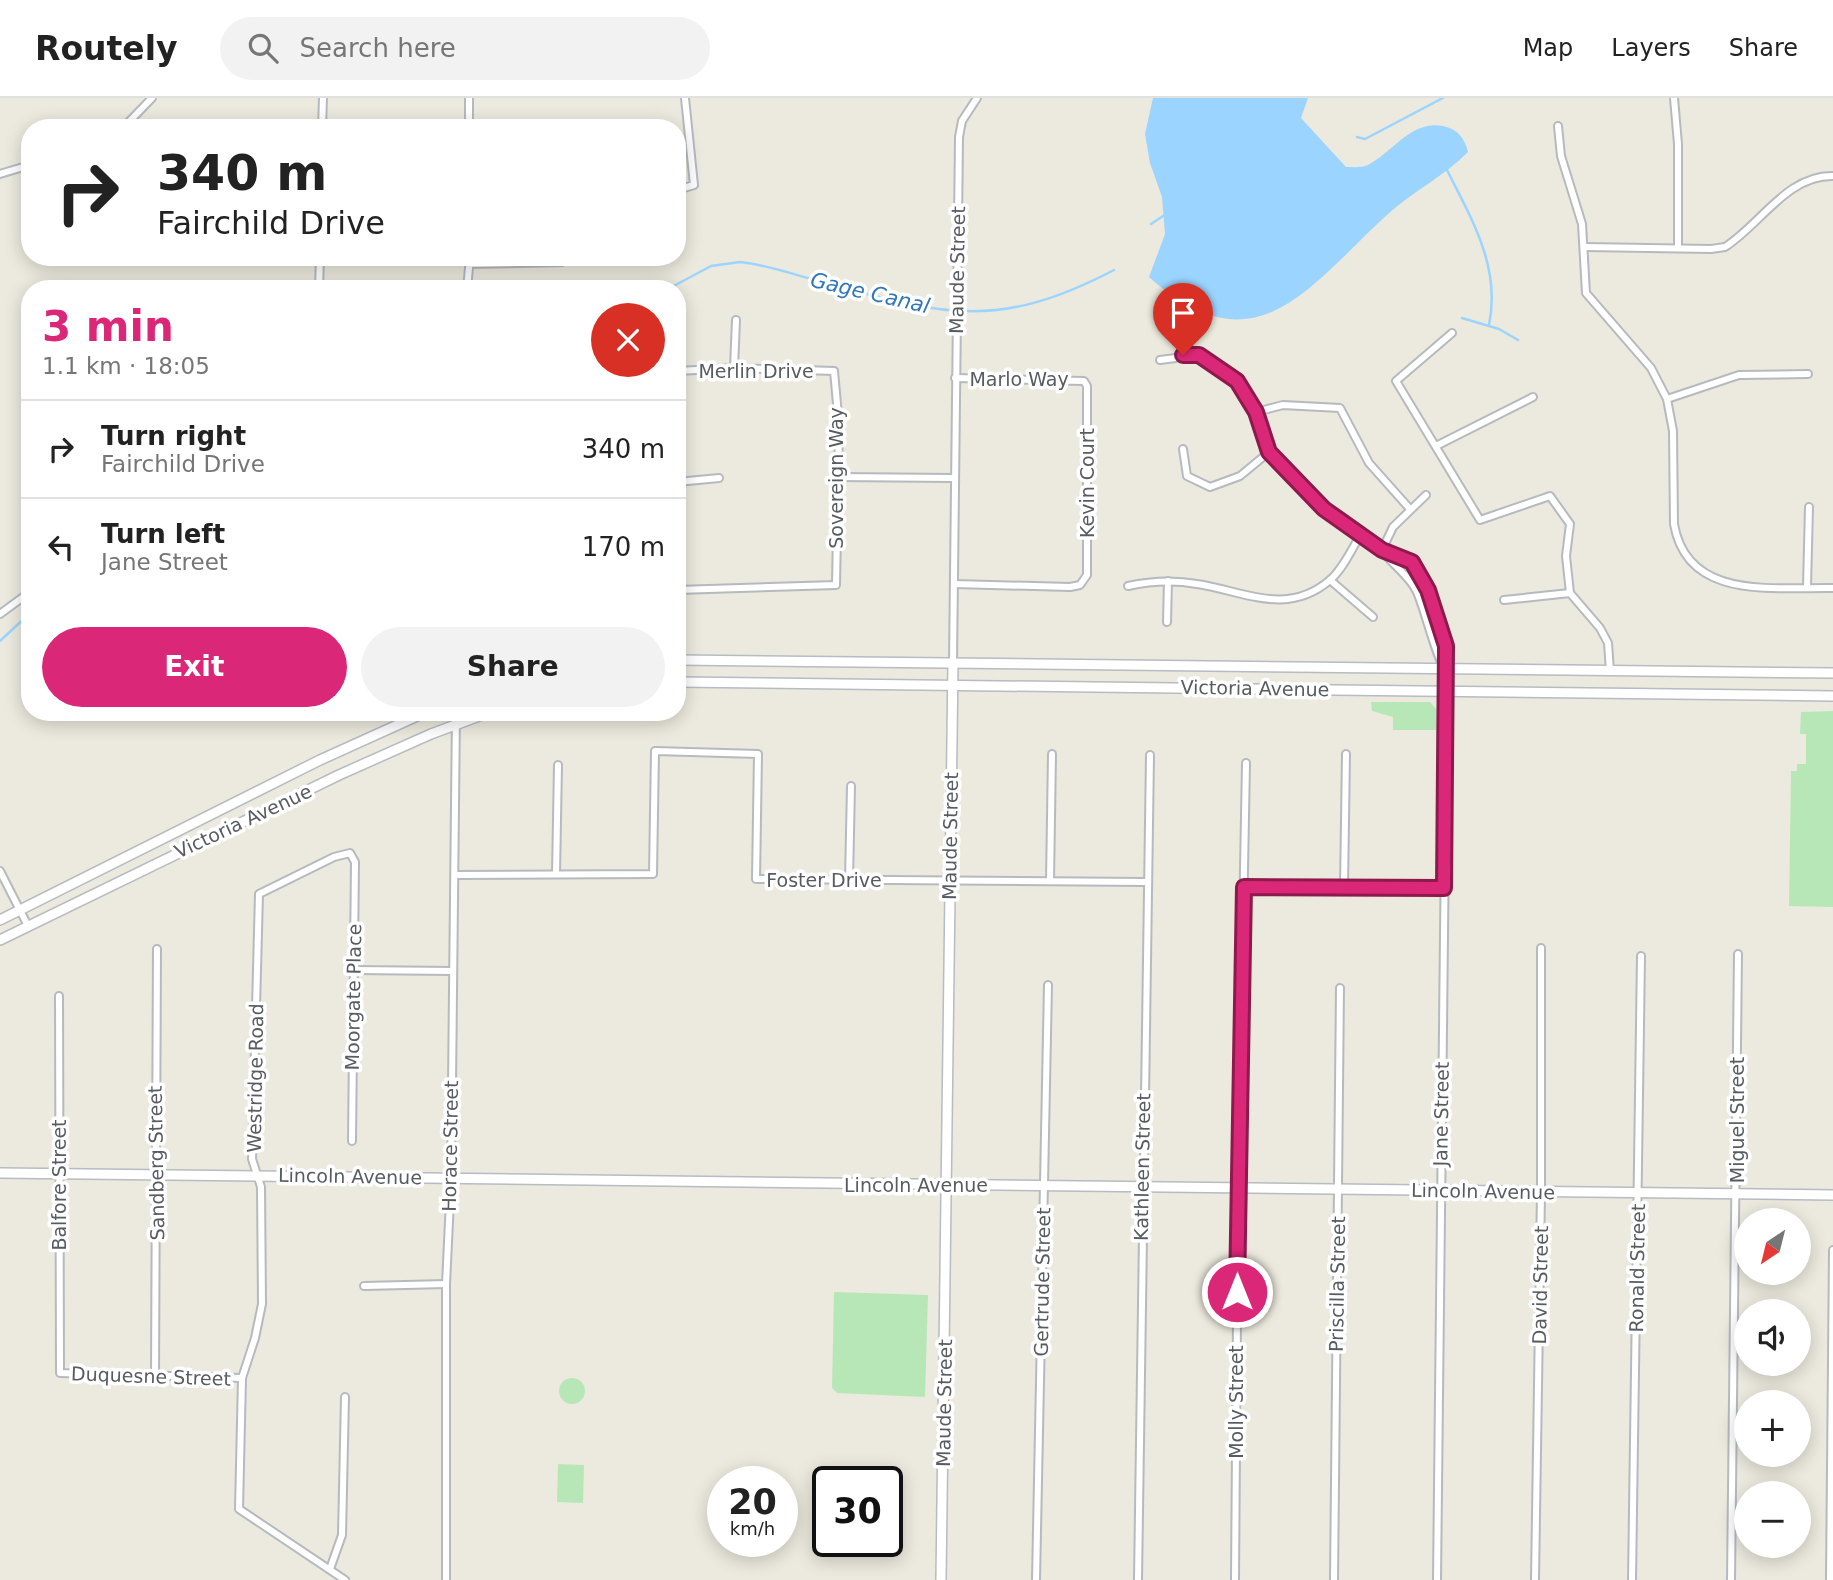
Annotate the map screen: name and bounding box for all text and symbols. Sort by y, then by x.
search box [220,17,710,80]
text: Routely [35,29,178,68]
icon: search [244,29,282,67]
text: Search here [300,33,456,63]
text: Map [1523,34,1573,62]
text: Layers [1611,34,1691,62]
text: Share [1729,34,1798,62]
text: 340 m [157,145,327,202]
icon: right [42,147,133,238]
text: Fairchild Drive [157,204,385,242]
street label: Maude Street [945,206,969,334]
water label: Gage Canal [808,268,932,318]
pin [1153,283,1213,355]
icon: arrive [1164,294,1202,332]
text: 3 min [42,302,174,351]
button: close [591,303,665,377]
text: 1.1 km · 18:05 [42,353,210,379]
street label: Merlin Drive [698,360,814,382]
street label: Marlo Way [969,368,1069,390]
street label: Sovereign Way [825,407,847,549]
text: Turn right [101,421,246,451]
street label: Kevin Court [1076,428,1098,538]
icon: right [42,430,80,468]
text: 340 m [582,434,665,464]
text: Fairchild Drive [101,451,265,477]
text: Turn left [101,519,225,549]
icon: left [42,528,80,566]
text: 170 m [582,532,665,562]
text: Jane Street [101,549,228,575]
button: Exit [42,627,347,707]
button: Share [361,627,665,707]
street label: Victoria Avenue [1180,676,1330,700]
street label: Maude Street [938,772,962,900]
street label: Victoria Avenue [171,780,315,862]
street label: Foster Drive [766,869,882,891]
street label: Moorgate Place [341,924,365,1070]
street label: Westridge Road [243,1003,267,1153]
street label: Miguel Street [1726,1057,1748,1183]
street label: Jane Street [1429,1061,1453,1168]
street label: Horace Street [438,1080,462,1212]
street label: Sandberg Street [144,1085,168,1241]
street label: Kathleen Street [1130,1093,1154,1241]
street label: Balfore Street [48,1119,70,1251]
street label: Lincoln Avenue [278,1164,422,1188]
street label: Lincoln Avenue [844,1174,988,1196]
street label: Lincoln Avenue [1411,1179,1555,1203]
street label: Ronald Street [1625,1203,1649,1333]
street label: Gertrude Street [1030,1207,1054,1357]
north arrow [1734,1208,1811,1284]
map controls [1734,1208,1811,1558]
street label: Priscilla Street [1325,1216,1349,1352]
street label: David Street [1528,1225,1552,1345]
position arrow [1200,1255,1274,1329]
button: sound [1734,1299,1811,1376]
street label: Maude Street [932,1339,956,1467]
street label: Molly Street [1225,1345,1247,1459]
street label: Duquesne Street [71,1362,231,1390]
button: + [1734,1390,1811,1467]
speed limit sign: 30 [812,1466,903,1557]
button: − [1734,1481,1811,1558]
text: 20 [728,1482,777,1522]
text: km/h [730,1518,775,1539]

